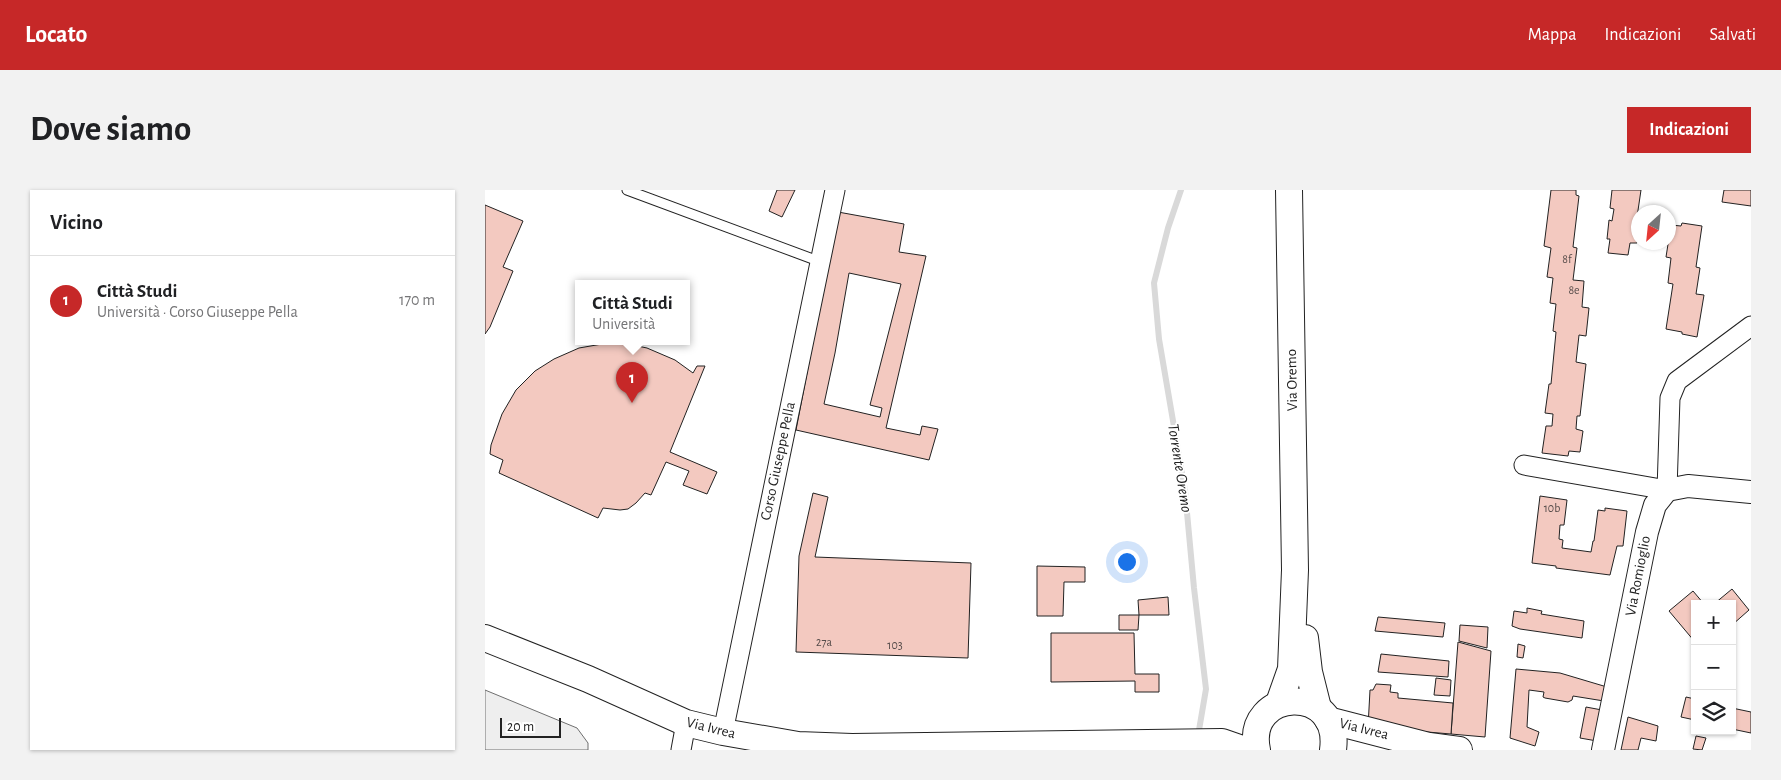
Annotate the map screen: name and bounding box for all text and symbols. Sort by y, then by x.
text: Locato [25,23,87,47]
text: Mappa [1528,26,1577,44]
text: Indicazioni [1605,26,1681,44]
text: Salvati [1709,26,1756,44]
button: Indicazioni [1627,107,1751,153]
text: Dove siamo [30,112,191,147]
north arrow [1631,205,1676,250]
text: Vicino [50,212,103,233]
house number: 8f [1562,253,1573,265]
popup [575,280,690,345]
text: Città Studi [97,282,177,301]
house number: 8e [1568,284,1580,296]
text: 1 [63,292,69,308]
text: 170 m [399,292,435,308]
text: Città Studi [592,294,673,313]
text: Università · Corso Giuseppe Pella [97,304,298,320]
text: Università [592,316,655,332]
street label: Via Oremo [1284,349,1300,411]
pin: 1 [616,362,648,403]
street label: Corso Giuseppe Pella [758,400,798,522]
water label: Torrente Oremo [1165,423,1195,514]
house number: 10b [1544,502,1560,514]
street label: Via Romioglio [1623,535,1653,617]
your location [1114,549,1140,575]
map controls [1691,600,1736,735]
button: + [1691,600,1736,645]
house number: 27a [816,636,832,648]
house number: 103 [887,639,903,651]
button: − [1691,645,1736,690]
button: layers [1691,690,1736,735]
scale bar [500,715,561,738]
street label: Via Ivrea [685,715,737,741]
street label: Via Ivrea [1338,716,1390,742]
text: 20 m [507,720,534,734]

